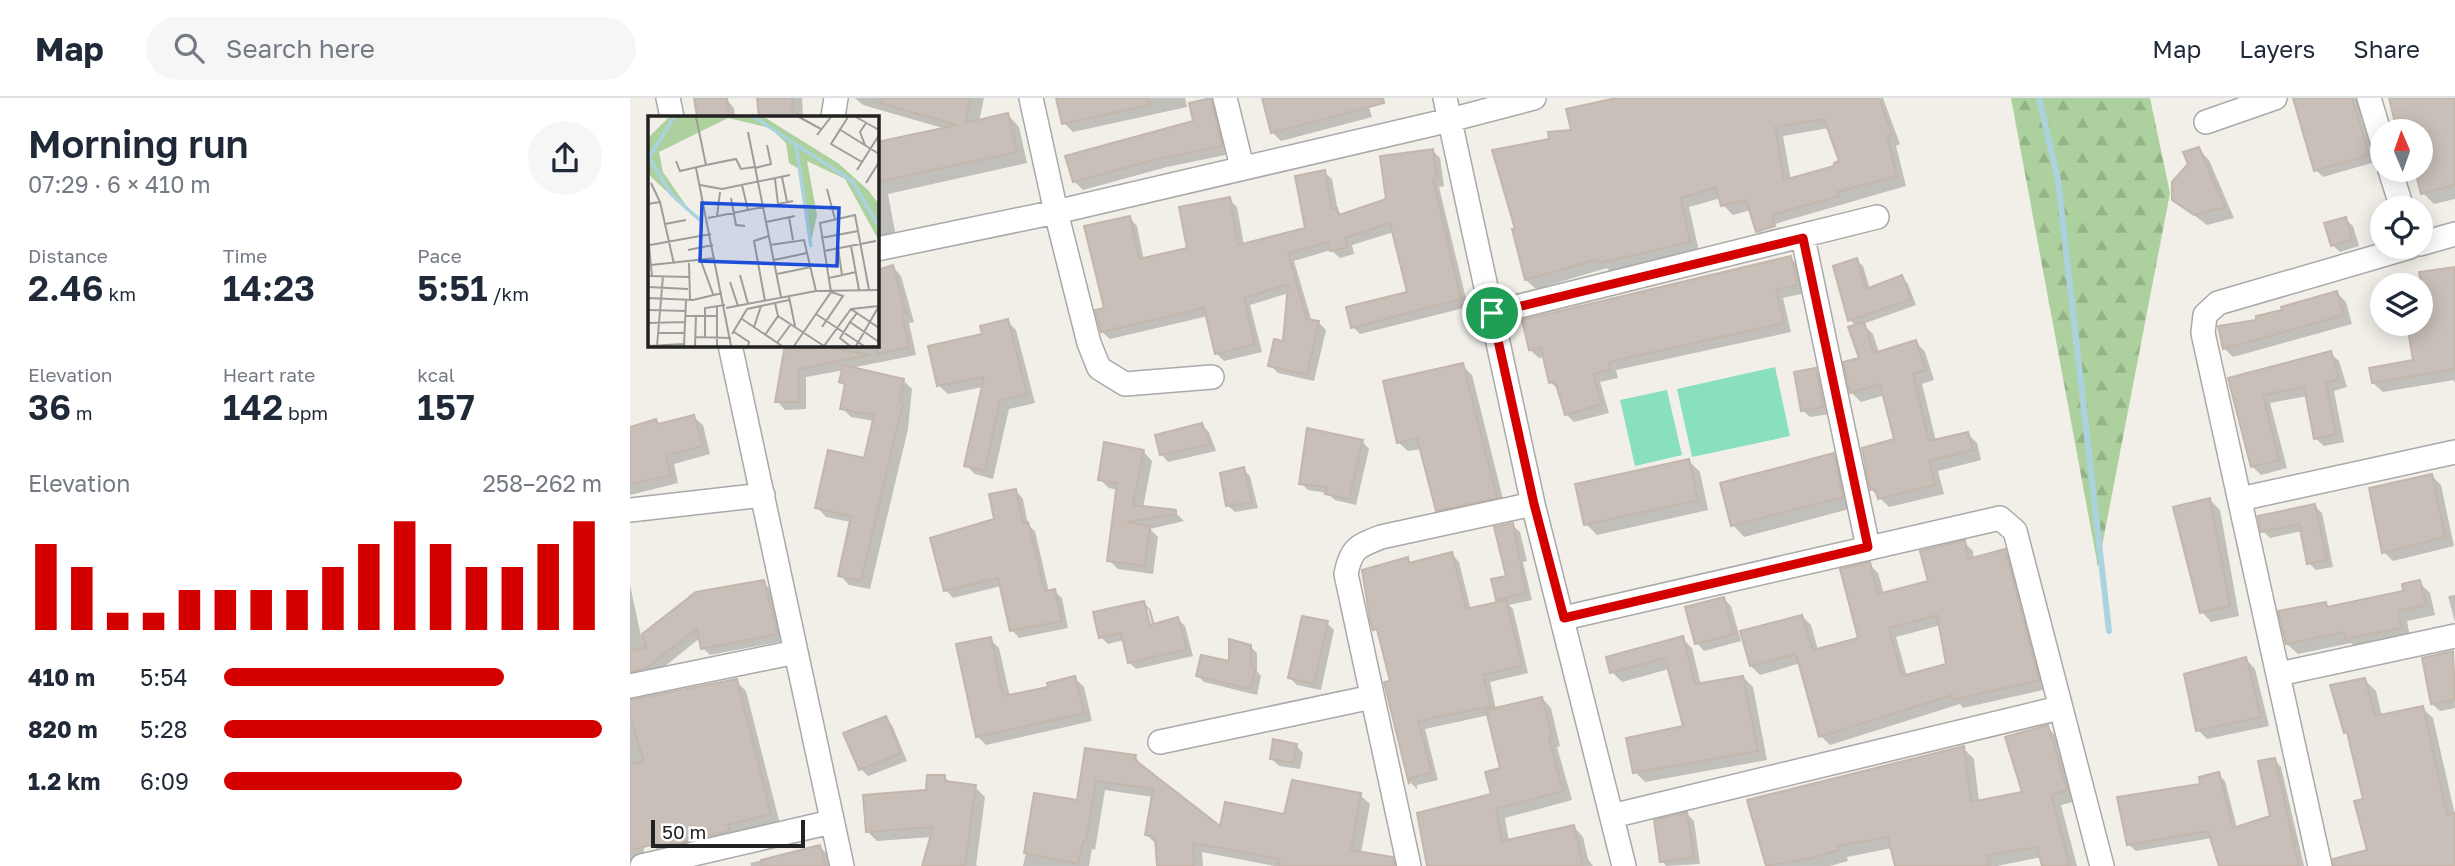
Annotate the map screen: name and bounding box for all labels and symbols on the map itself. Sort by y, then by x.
inset map [648,116,878,346]
north arrow [2370,119,2432,182]
pin [1462,283,1522,343]
scale bar [651,817,805,849]

